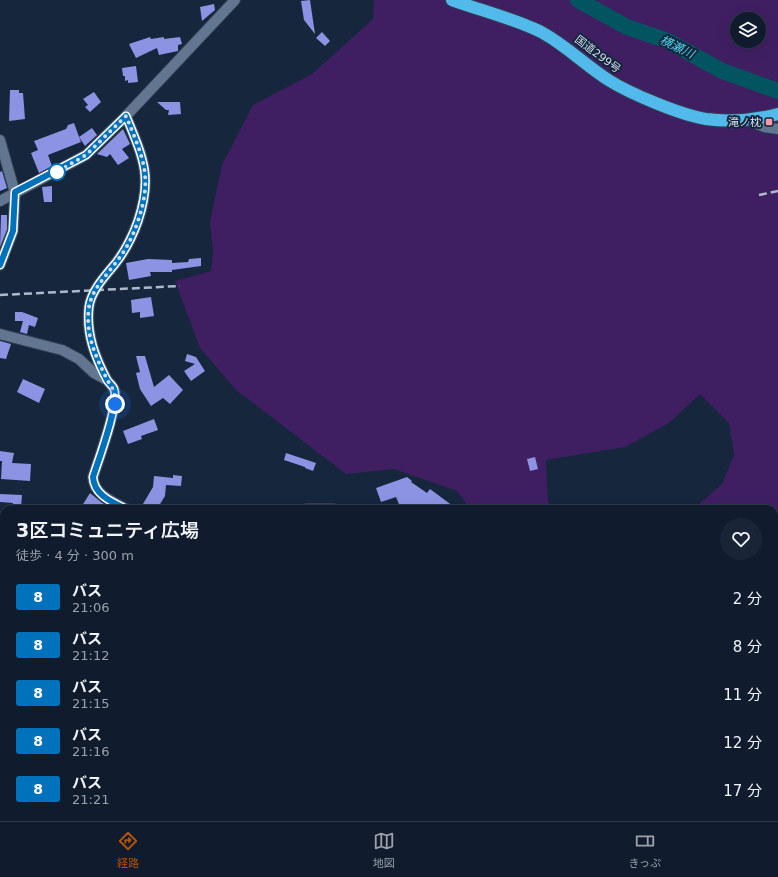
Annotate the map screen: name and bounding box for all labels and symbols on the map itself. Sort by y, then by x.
street label: 国道299号 [572,33,623,76]
water label: 横瀬川 [658,33,698,62]
place label: 滝ノ枕 [728,116,761,129]
marker: 滝ノ枕 [764,117,774,127]
unlabelled marker [48,163,66,181]
your location [105,394,125,414]

